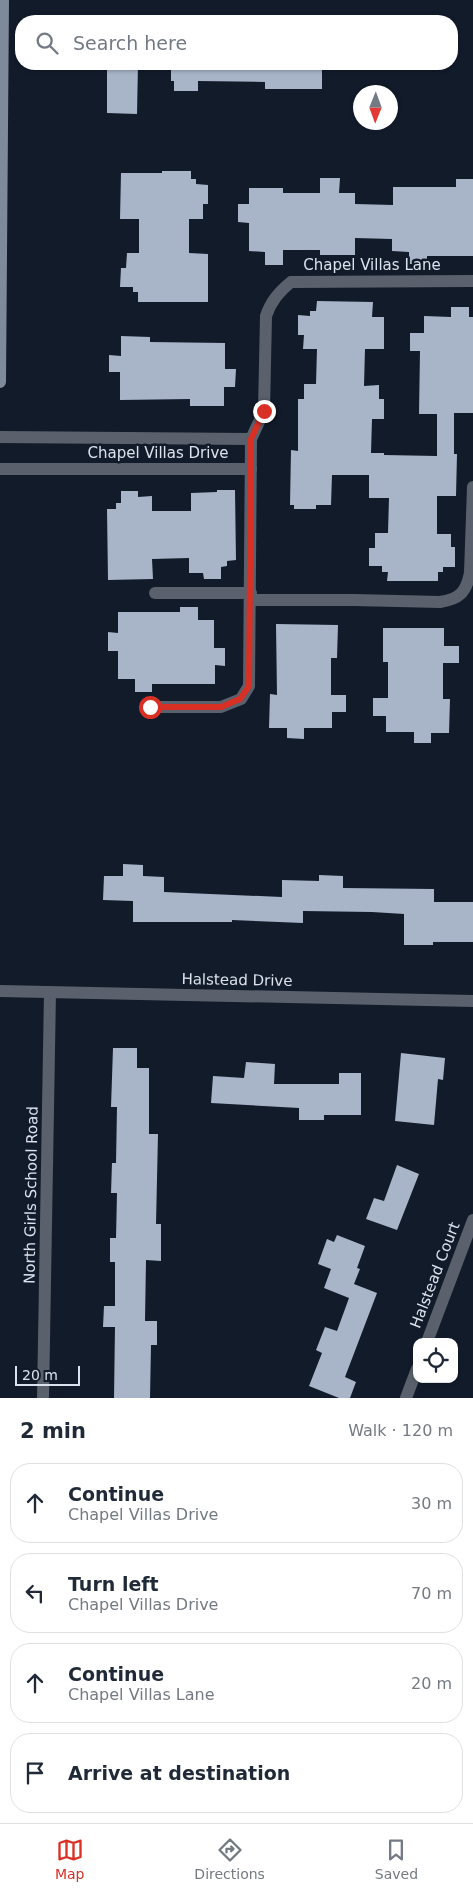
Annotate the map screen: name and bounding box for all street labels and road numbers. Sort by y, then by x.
street label: Chapel Villas Lane [303,256,441,274]
street label: Chapel Villas Drive [87,444,229,462]
street label: Halstead Drive [181,970,293,990]
street label: North Girls School Road [20,1106,42,1284]
street label: Halstead Court [406,1219,464,1331]

